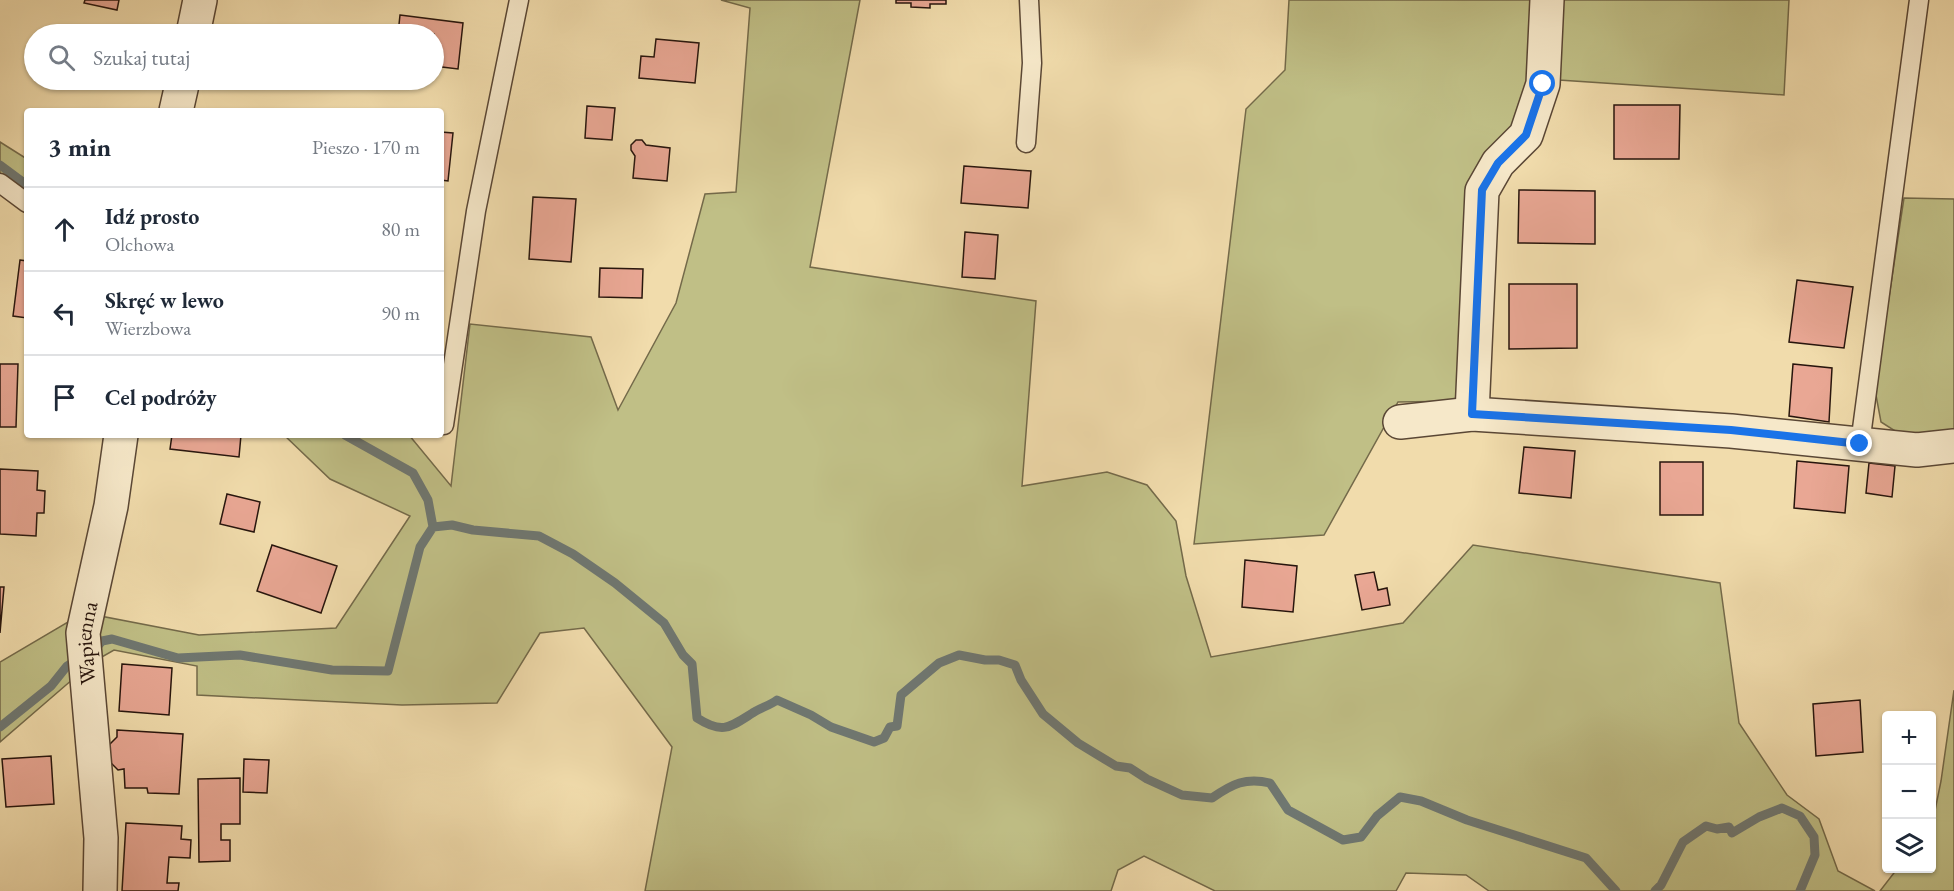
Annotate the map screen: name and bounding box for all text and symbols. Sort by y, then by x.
search box [24,24,444,90]
icon: search [45,41,78,74]
text: Szukaj tutaj [93,43,190,72]
route start [1529,70,1555,96]
text: 3 min [48,130,111,164]
text: Pieszo · 170 m [312,134,420,160]
text: Idź prosto [105,202,199,231]
icon: ahead [48,213,81,246]
text: 80 m [381,216,420,242]
text: Olchowa [105,231,174,257]
text: Skręć w lewo [105,286,224,315]
icon: left [48,297,81,330]
text: 90 m [381,300,420,326]
text: Wierzbowa [105,315,191,341]
icon: arrive [48,381,81,414]
text: Cel podróży [105,383,217,412]
route end [1846,430,1872,456]
street label: Wapienna [69,598,105,686]
map controls [1882,711,1936,873]
button: + [1882,711,1936,765]
button: − [1882,765,1936,819]
button: layers [1882,819,1936,873]

